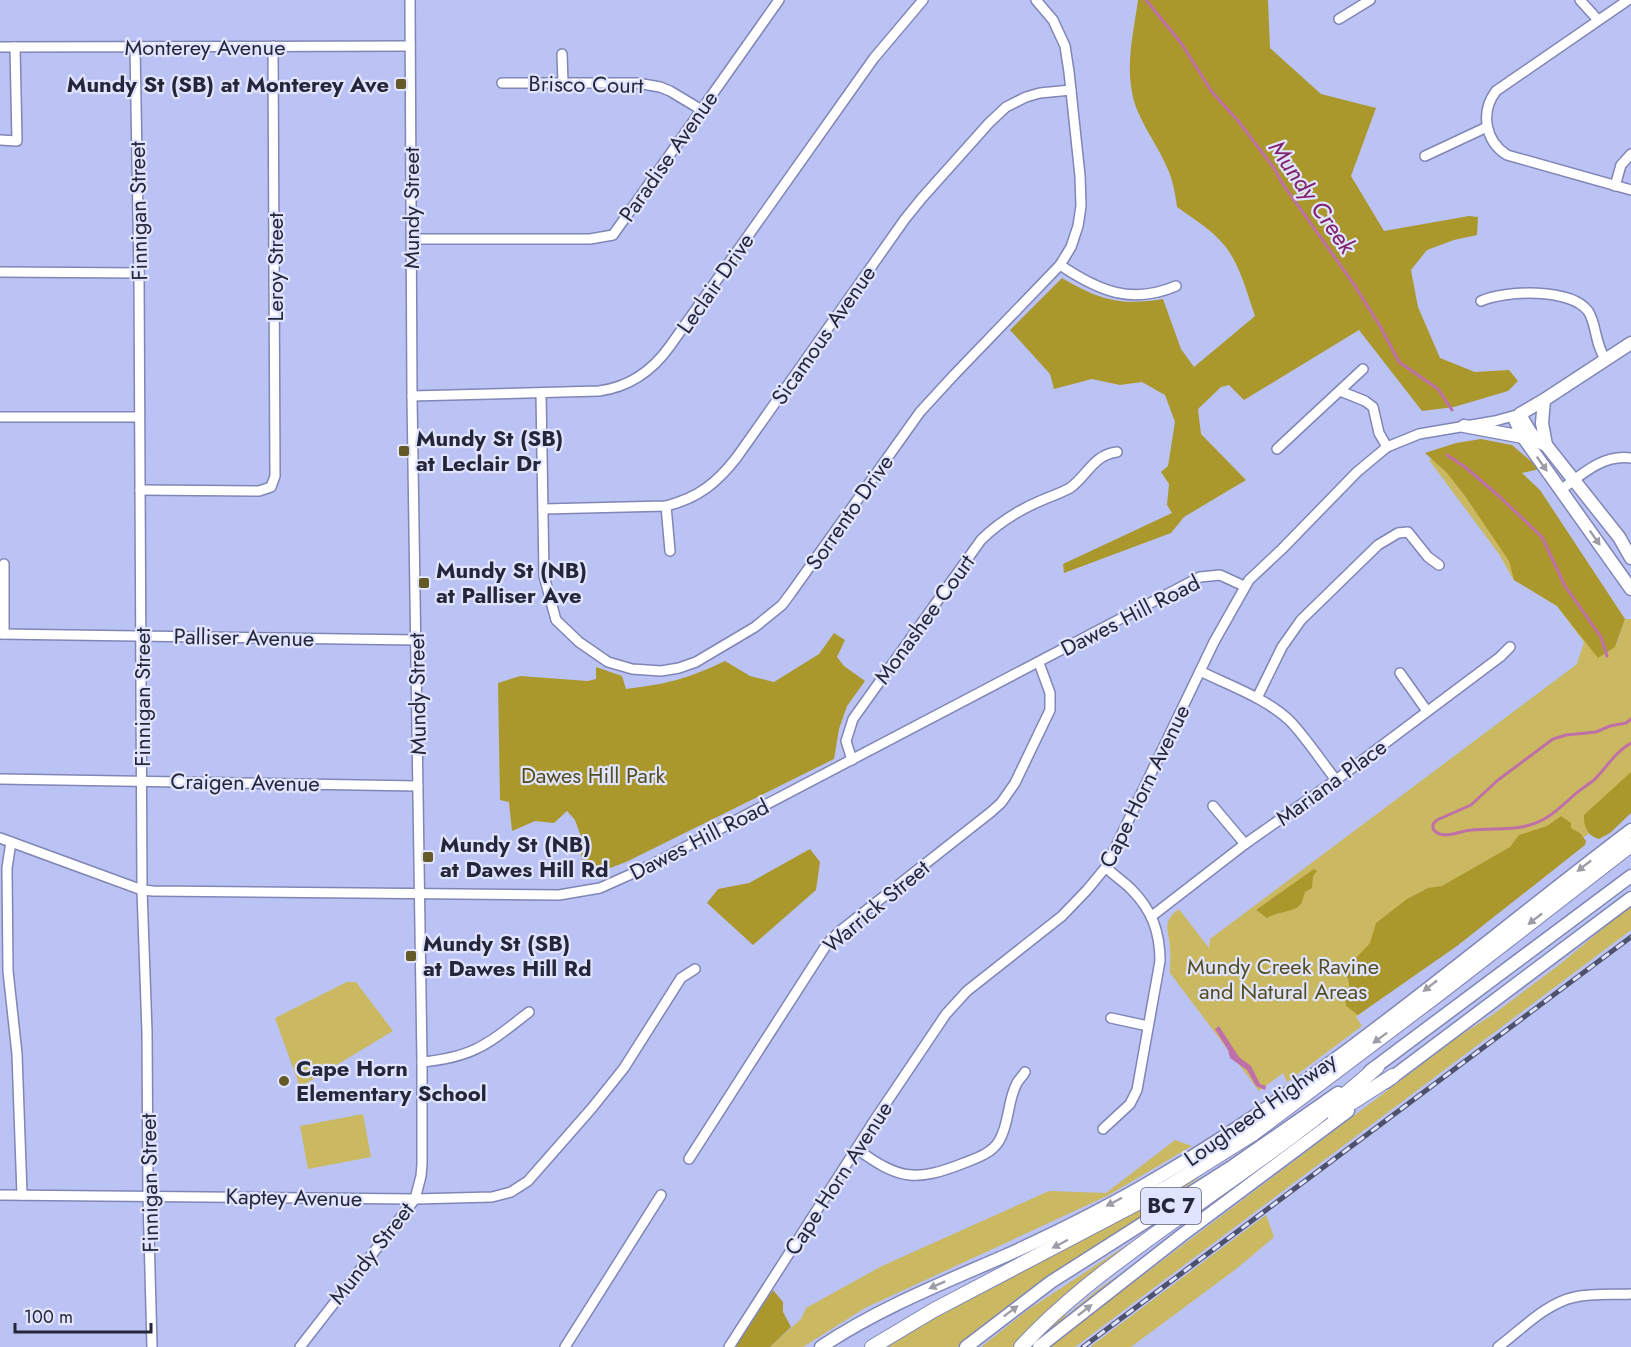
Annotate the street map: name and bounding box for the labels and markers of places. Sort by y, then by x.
place label: Mundy St (SB) at Monterey Ave [67,68,389,100]
marker: Mundy St (SB) at Monterey Ave [394,77,408,91]
place label: Mundy St (SB) at Leclair Dr [416,422,563,479]
marker: Mundy St (SB) at Leclair Dr [397,444,411,458]
place label: Mundy St (NB) at Palliser Ave [436,554,587,611]
marker: Mundy St (NB) at Palliser Ave [417,576,431,590]
place label: Mundy St (NB) at Dawes Hill Rd [440,828,609,885]
marker: Mundy St (NB) at Dawes Hill Rd [421,850,435,864]
place label: Mundy St (SB) at Dawes Hill Rd [423,927,592,984]
marker: Mundy St (SB) at Dawes Hill Rd [404,949,418,963]
place label: Cape Horn Elementary School [296,1052,487,1109]
marker: Cape Horn Elementary School [277,1074,291,1088]

